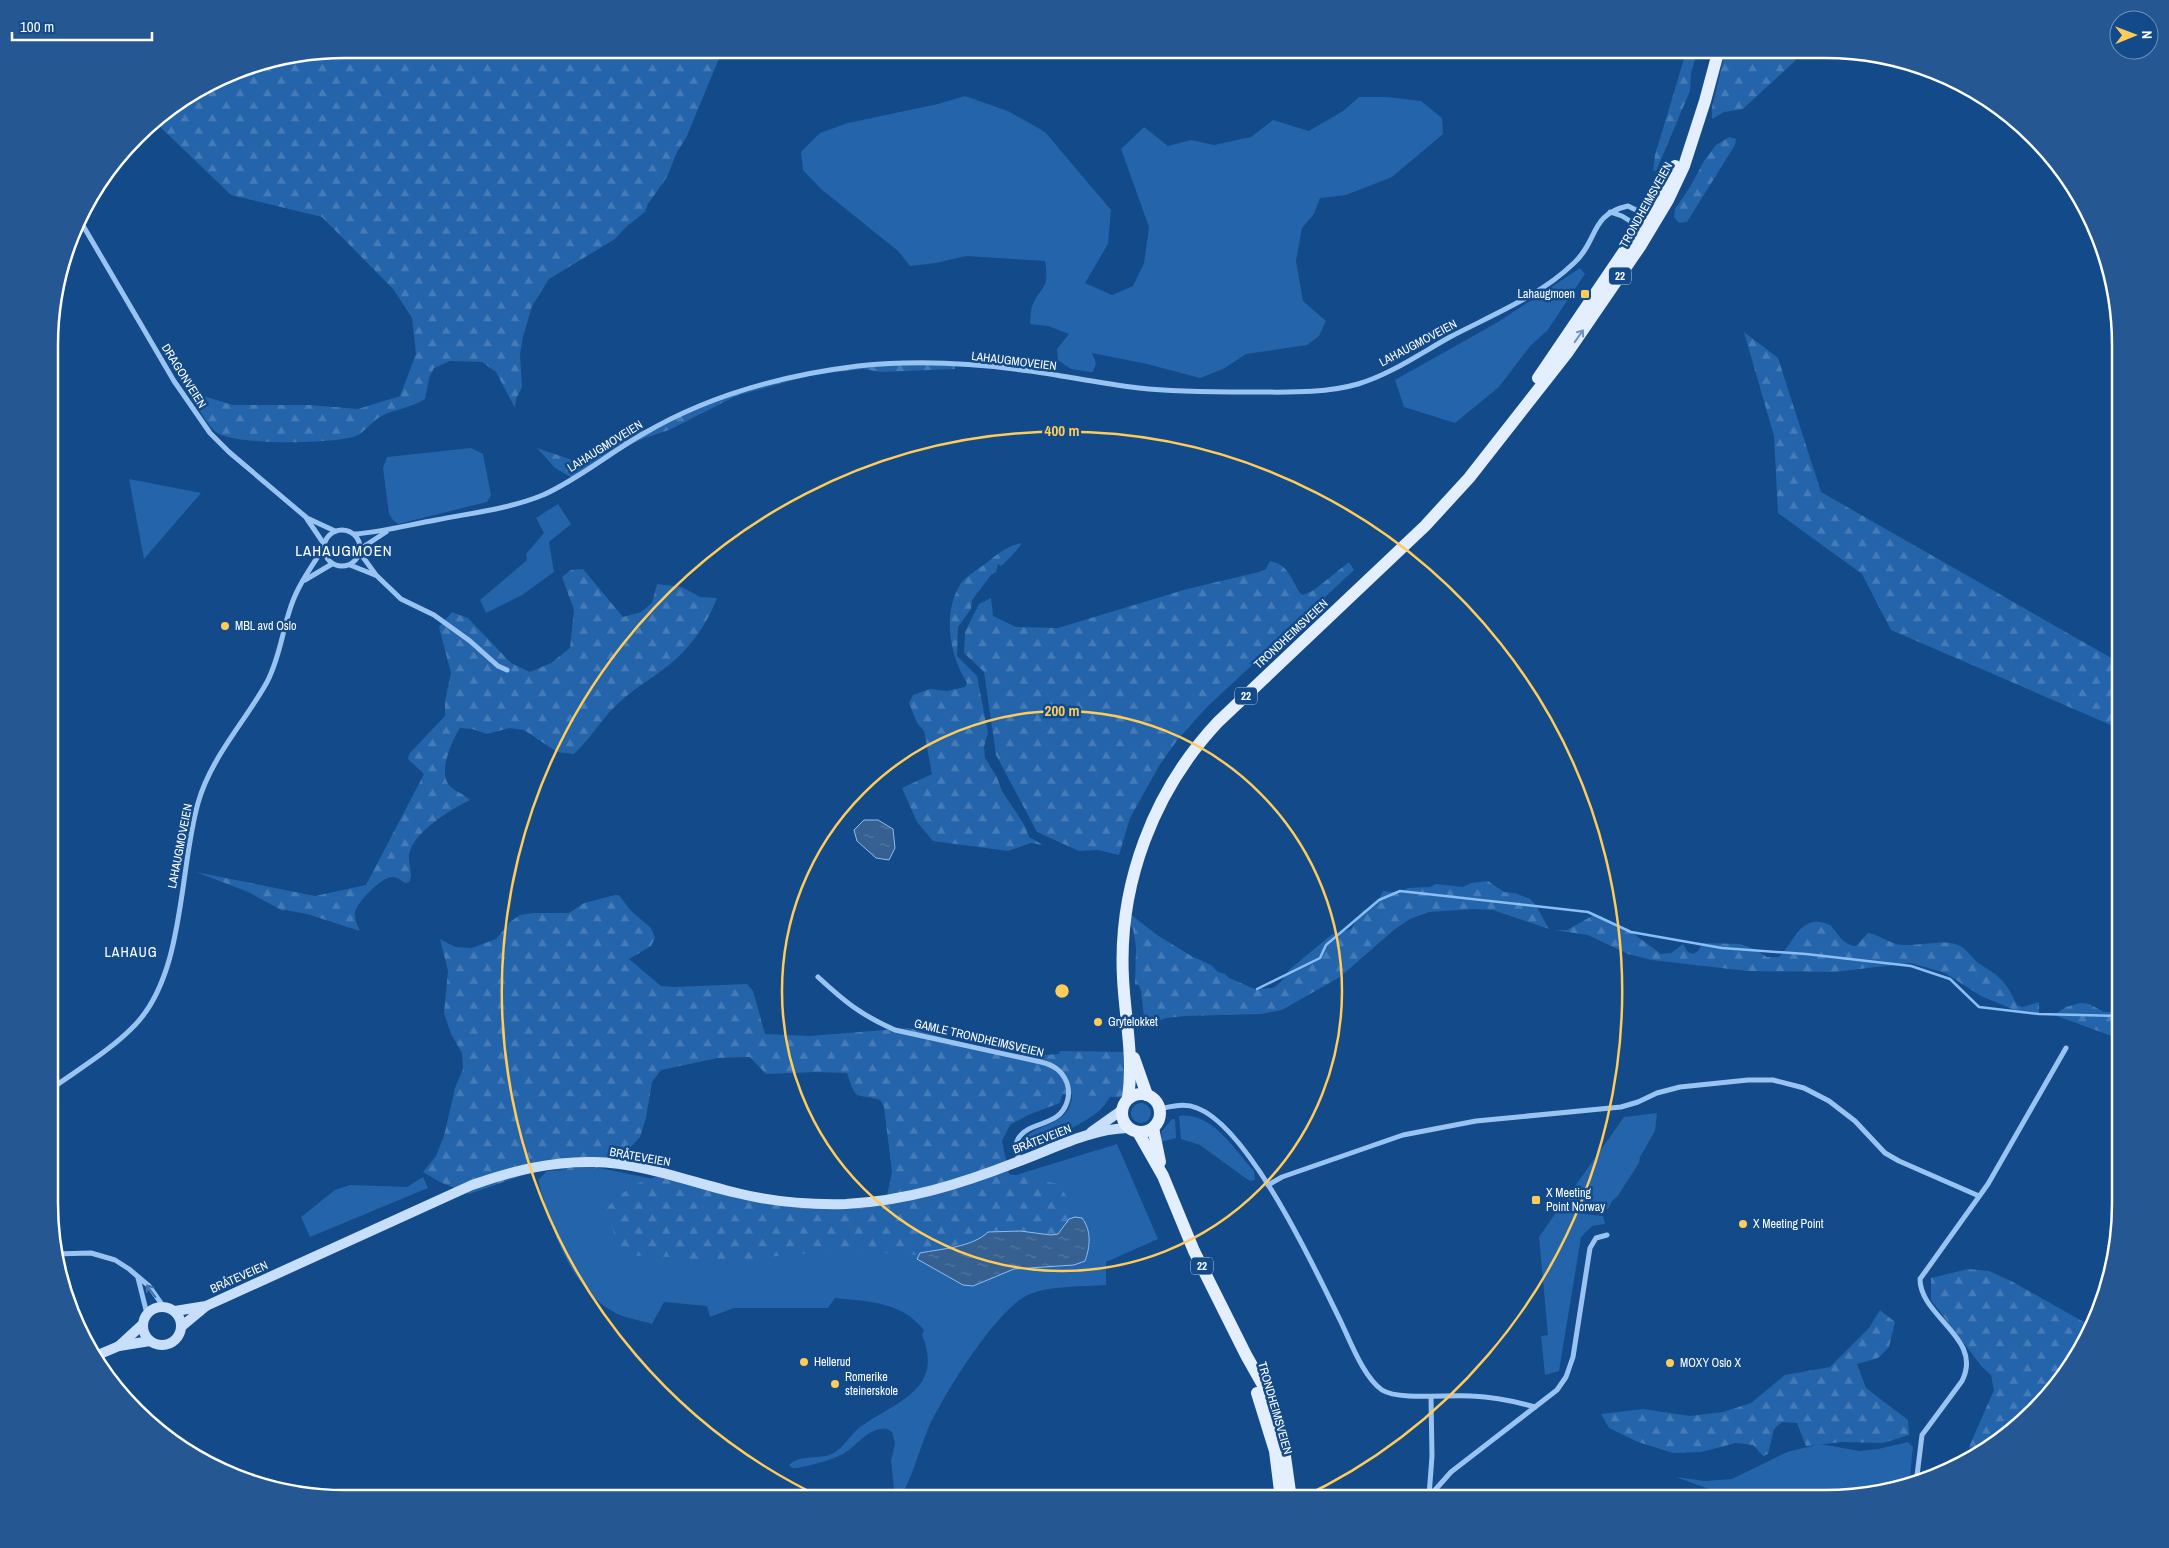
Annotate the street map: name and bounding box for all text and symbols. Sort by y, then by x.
scale bar [12,10,152,42]
north arrow [2109,10,2159,60]
text: 100 m [20,16,54,37]
text: N [2138,30,2156,39]
street label: TRONDHEIMSVEIEN [1616,159,1676,251]
road number: 22 [1609,268,1631,284]
place label: Lahaugmoen [1518,286,1575,302]
marker: Lahaugmoen [1579,288,1591,300]
street label: LAHAUGMOVEIEN [1376,316,1460,370]
one-way arrow [1574,329,1584,343]
street label: DRAGONVEIEN [158,341,210,411]
street label: LAHAUGMOVEIEN [970,348,1058,374]
street label: LAHAUGMOVEIEN [564,416,646,476]
text: 400 m [1045,420,1079,441]
district label: LAHAUGMOEN [295,540,393,561]
street label: TRONDHEIMSVEIEN [1251,596,1331,672]
place label: MBL avd Oslo [235,618,296,634]
marker: MBL avd Oslo [219,620,231,632]
road number: 22 [1235,688,1257,704]
text: 200 m [1045,700,1079,721]
street label: LAHAUGMOVEIEN [164,802,196,890]
district label: LAHAUG [104,943,158,961]
centre of rings [1053,982,1071,1000]
place label: Grytelokket [1108,1014,1158,1030]
street label: GAMLE TRONDHEIMSVEIEN [913,1015,1045,1061]
marker: Grytelokket [1092,1016,1104,1028]
street label: BRÅTEVEIEN [1010,1120,1074,1158]
street label: BRÅTEVEIEN [608,1144,672,1170]
place label: X Meeting Point Norway [1546,1185,1605,1215]
marker: X Meeting Point Norway [1530,1194,1542,1206]
place label: X Meeting Point [1753,1216,1824,1232]
marker: X Meeting Point [1737,1218,1749,1230]
street label: BRÅTEVEIEN [208,1257,270,1297]
road number: 22 [1191,1258,1213,1274]
one-way arrow [146,1285,157,1298]
place label: Hellerud [814,1354,851,1370]
place label: MOXY Oslo X [1680,1355,1742,1371]
marker: Hellerud [798,1356,810,1368]
marker: MOXY Oslo X [1664,1357,1676,1369]
street label: TRONDHEIMSVEIEN [1254,1360,1296,1456]
place label: Romerike steinerskole [845,1369,898,1399]
marker: Romerike steinerskole [829,1378,841,1390]

